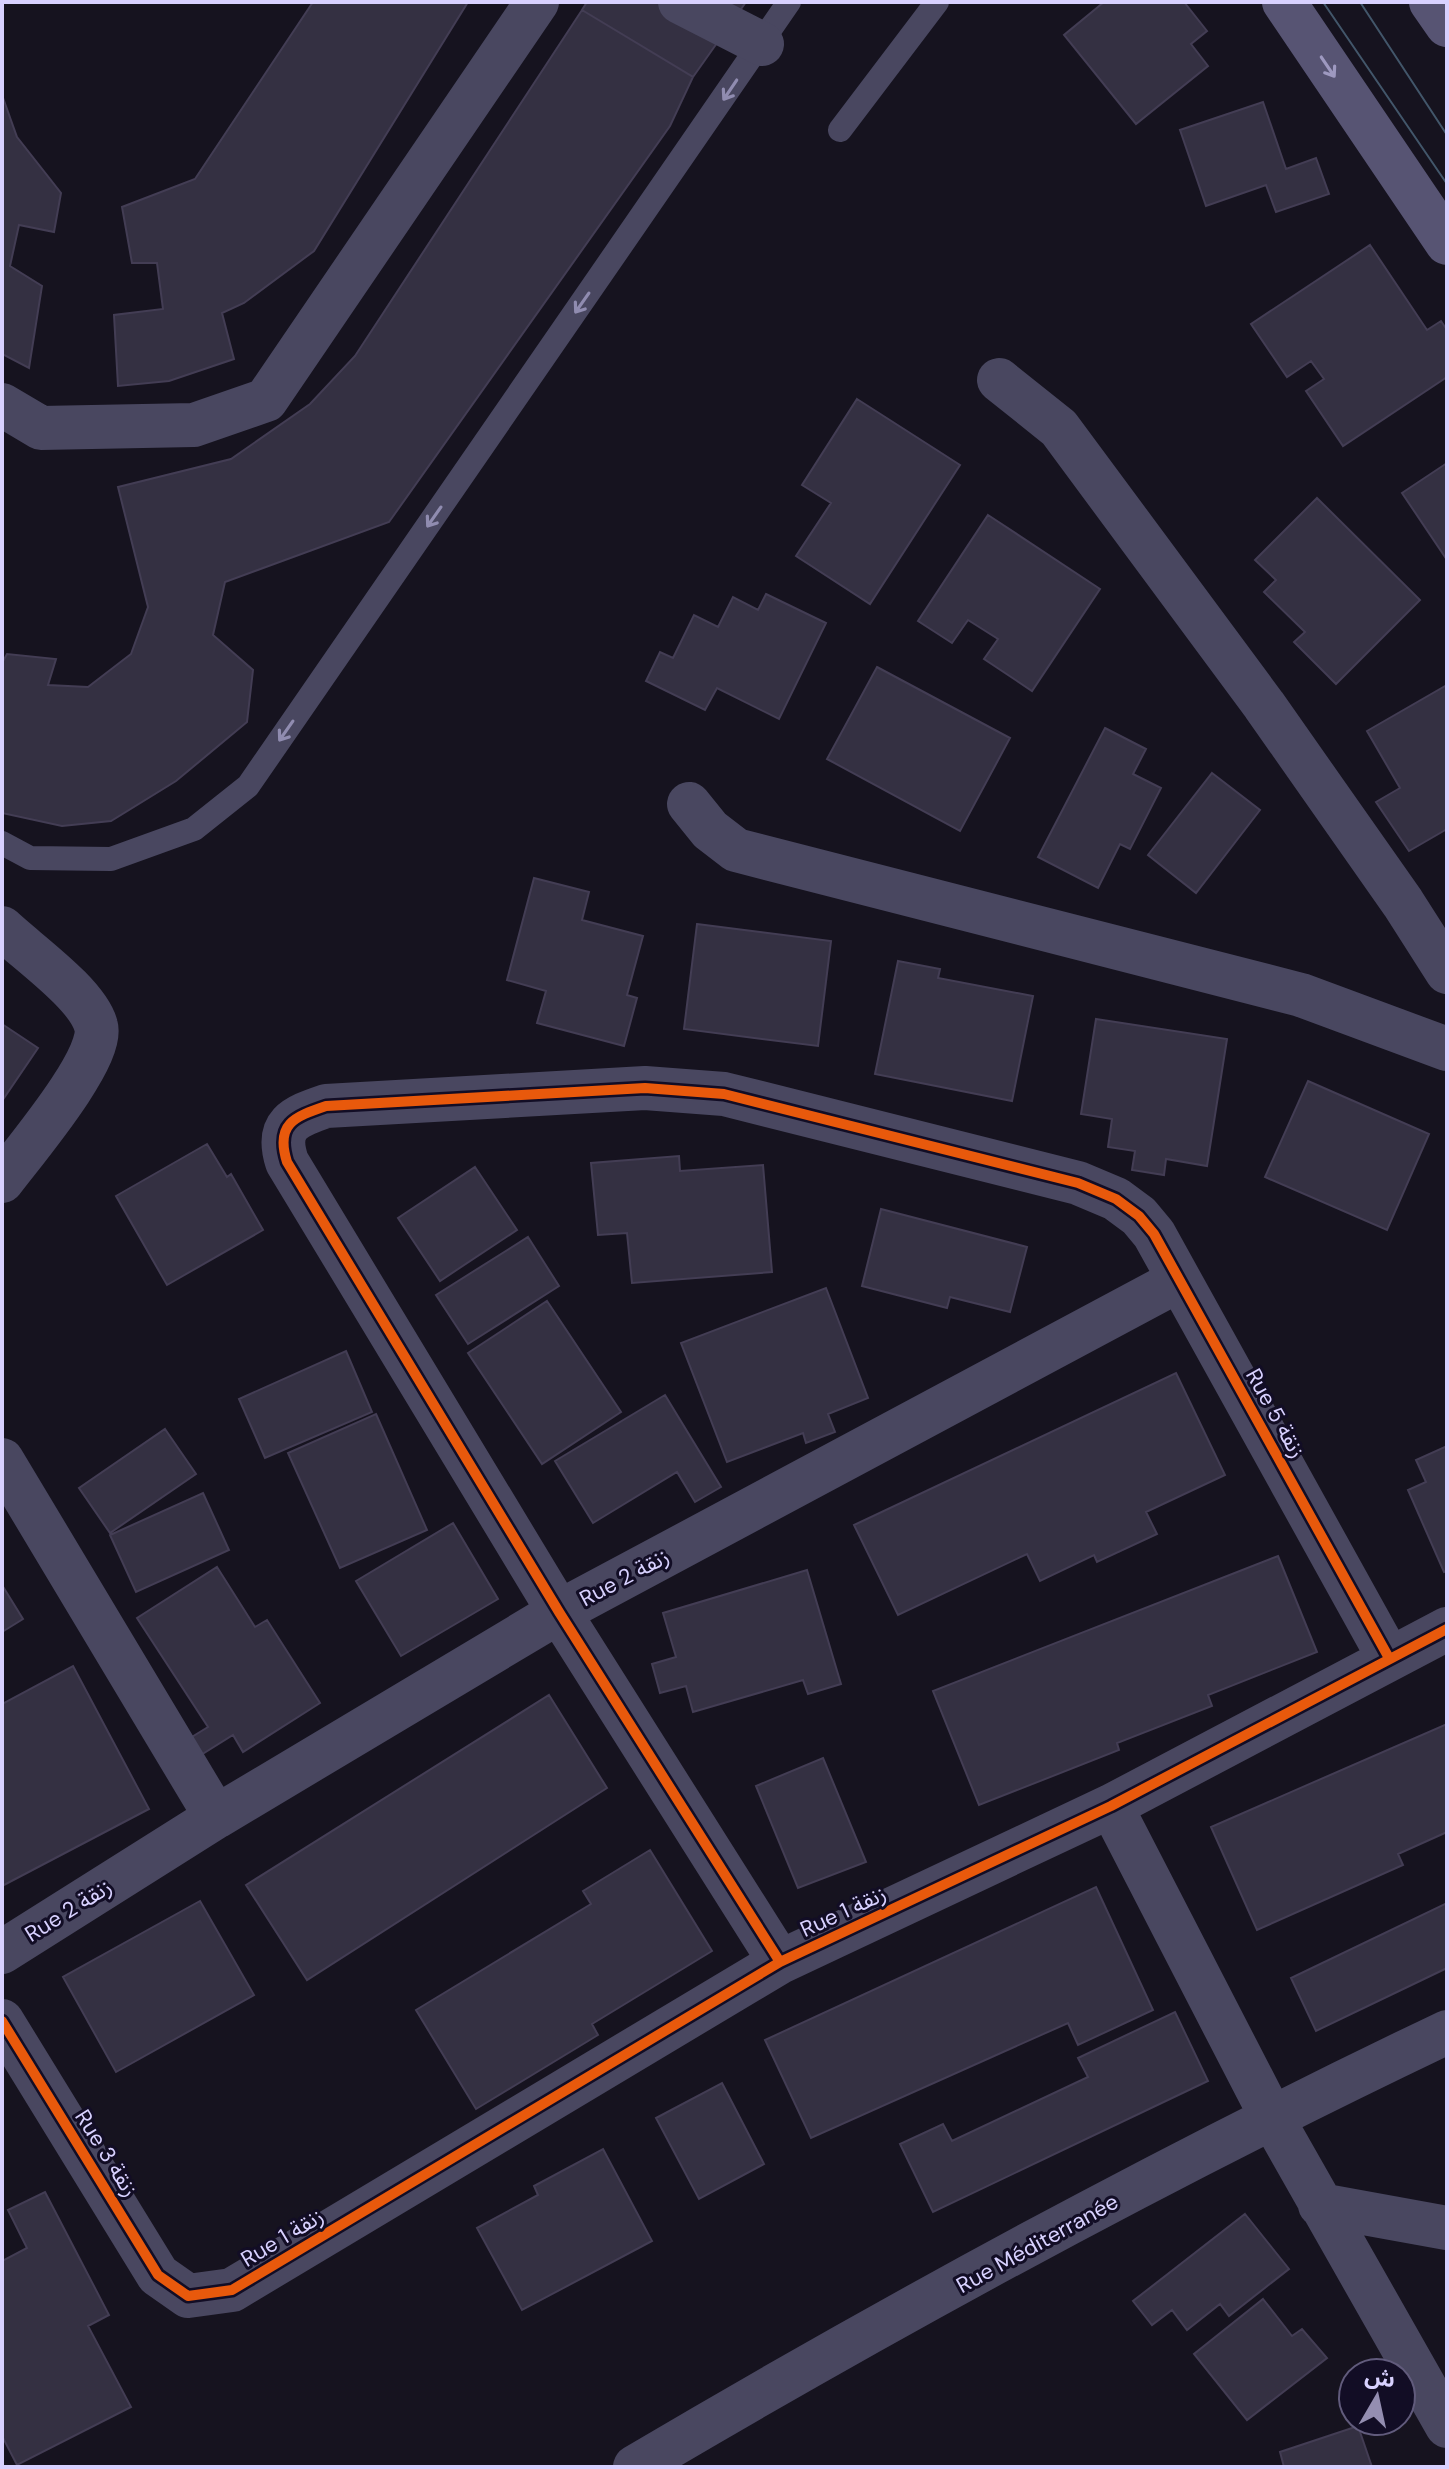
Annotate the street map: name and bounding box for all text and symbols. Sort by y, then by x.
one-way arrow [1319,55,1336,77]
one-way arrow [722,78,738,100]
one-way arrow [574,292,590,314]
one-way arrow [426,506,442,528]
one-way arrow [278,720,294,742]
street label: Rue 5 زنقة [1239,1363,1312,1463]
street label: Rue 2 زنقة [574,1542,674,1613]
street label: Rue 2 زنقة [19,1872,117,1949]
street label: Rue 1 زنقة [796,1879,891,1944]
street label: Rue 3 زنقة [68,2104,145,2202]
street label: Rue Méditerranée [951,2187,1123,2300]
street label: Rue 1 زنقة [236,2201,329,2273]
north arrow [1337,2357,1417,2437]
text: ش [1363,2361,1397,2394]

